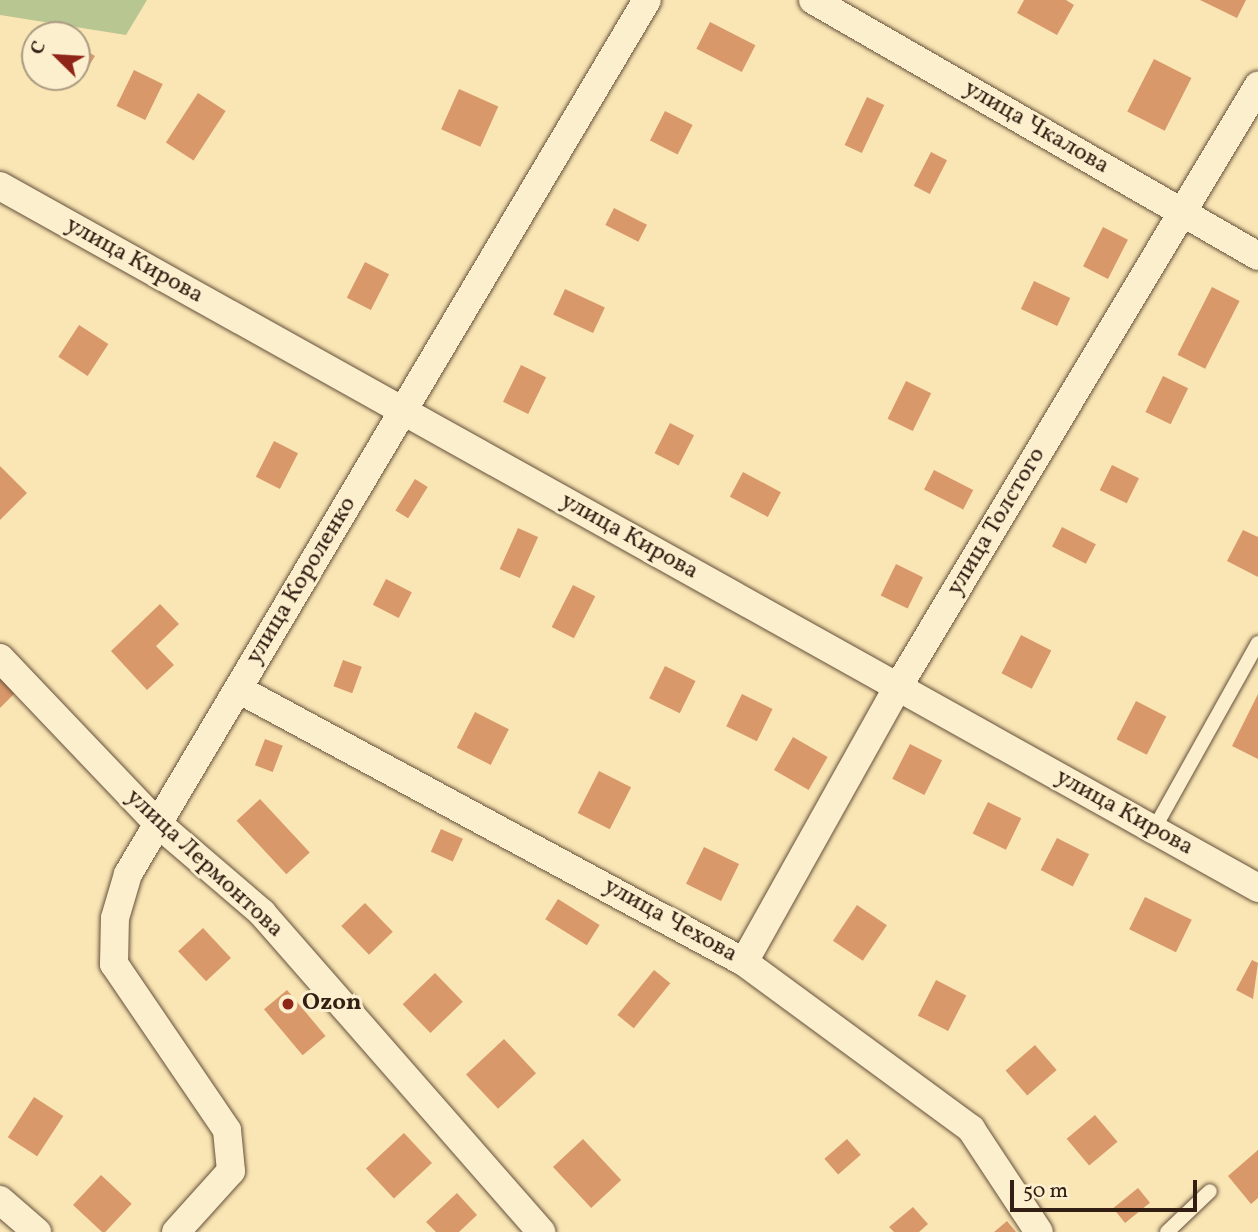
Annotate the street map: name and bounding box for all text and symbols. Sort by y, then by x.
north arrow [21,21,91,91]
text: С [24,37,53,59]
street label: улица Чкалова [958,75,1114,181]
street label: улица Кирова [60,211,208,311]
street label: улица Толстого [941,442,1053,602]
street label: улица Кирова [555,487,703,587]
street label: улица Короленко [241,492,363,670]
street label: улица Кирова [1050,763,1198,863]
street label: улица Лермонтова [119,783,289,945]
street label: улица Чехова [598,872,742,970]
place label: Ozon [302,990,362,1018]
marker: Ozon [280,996,296,1012]
scale bar [1013,1166,1200,1210]
text: 50 m [1023,1177,1068,1206]

